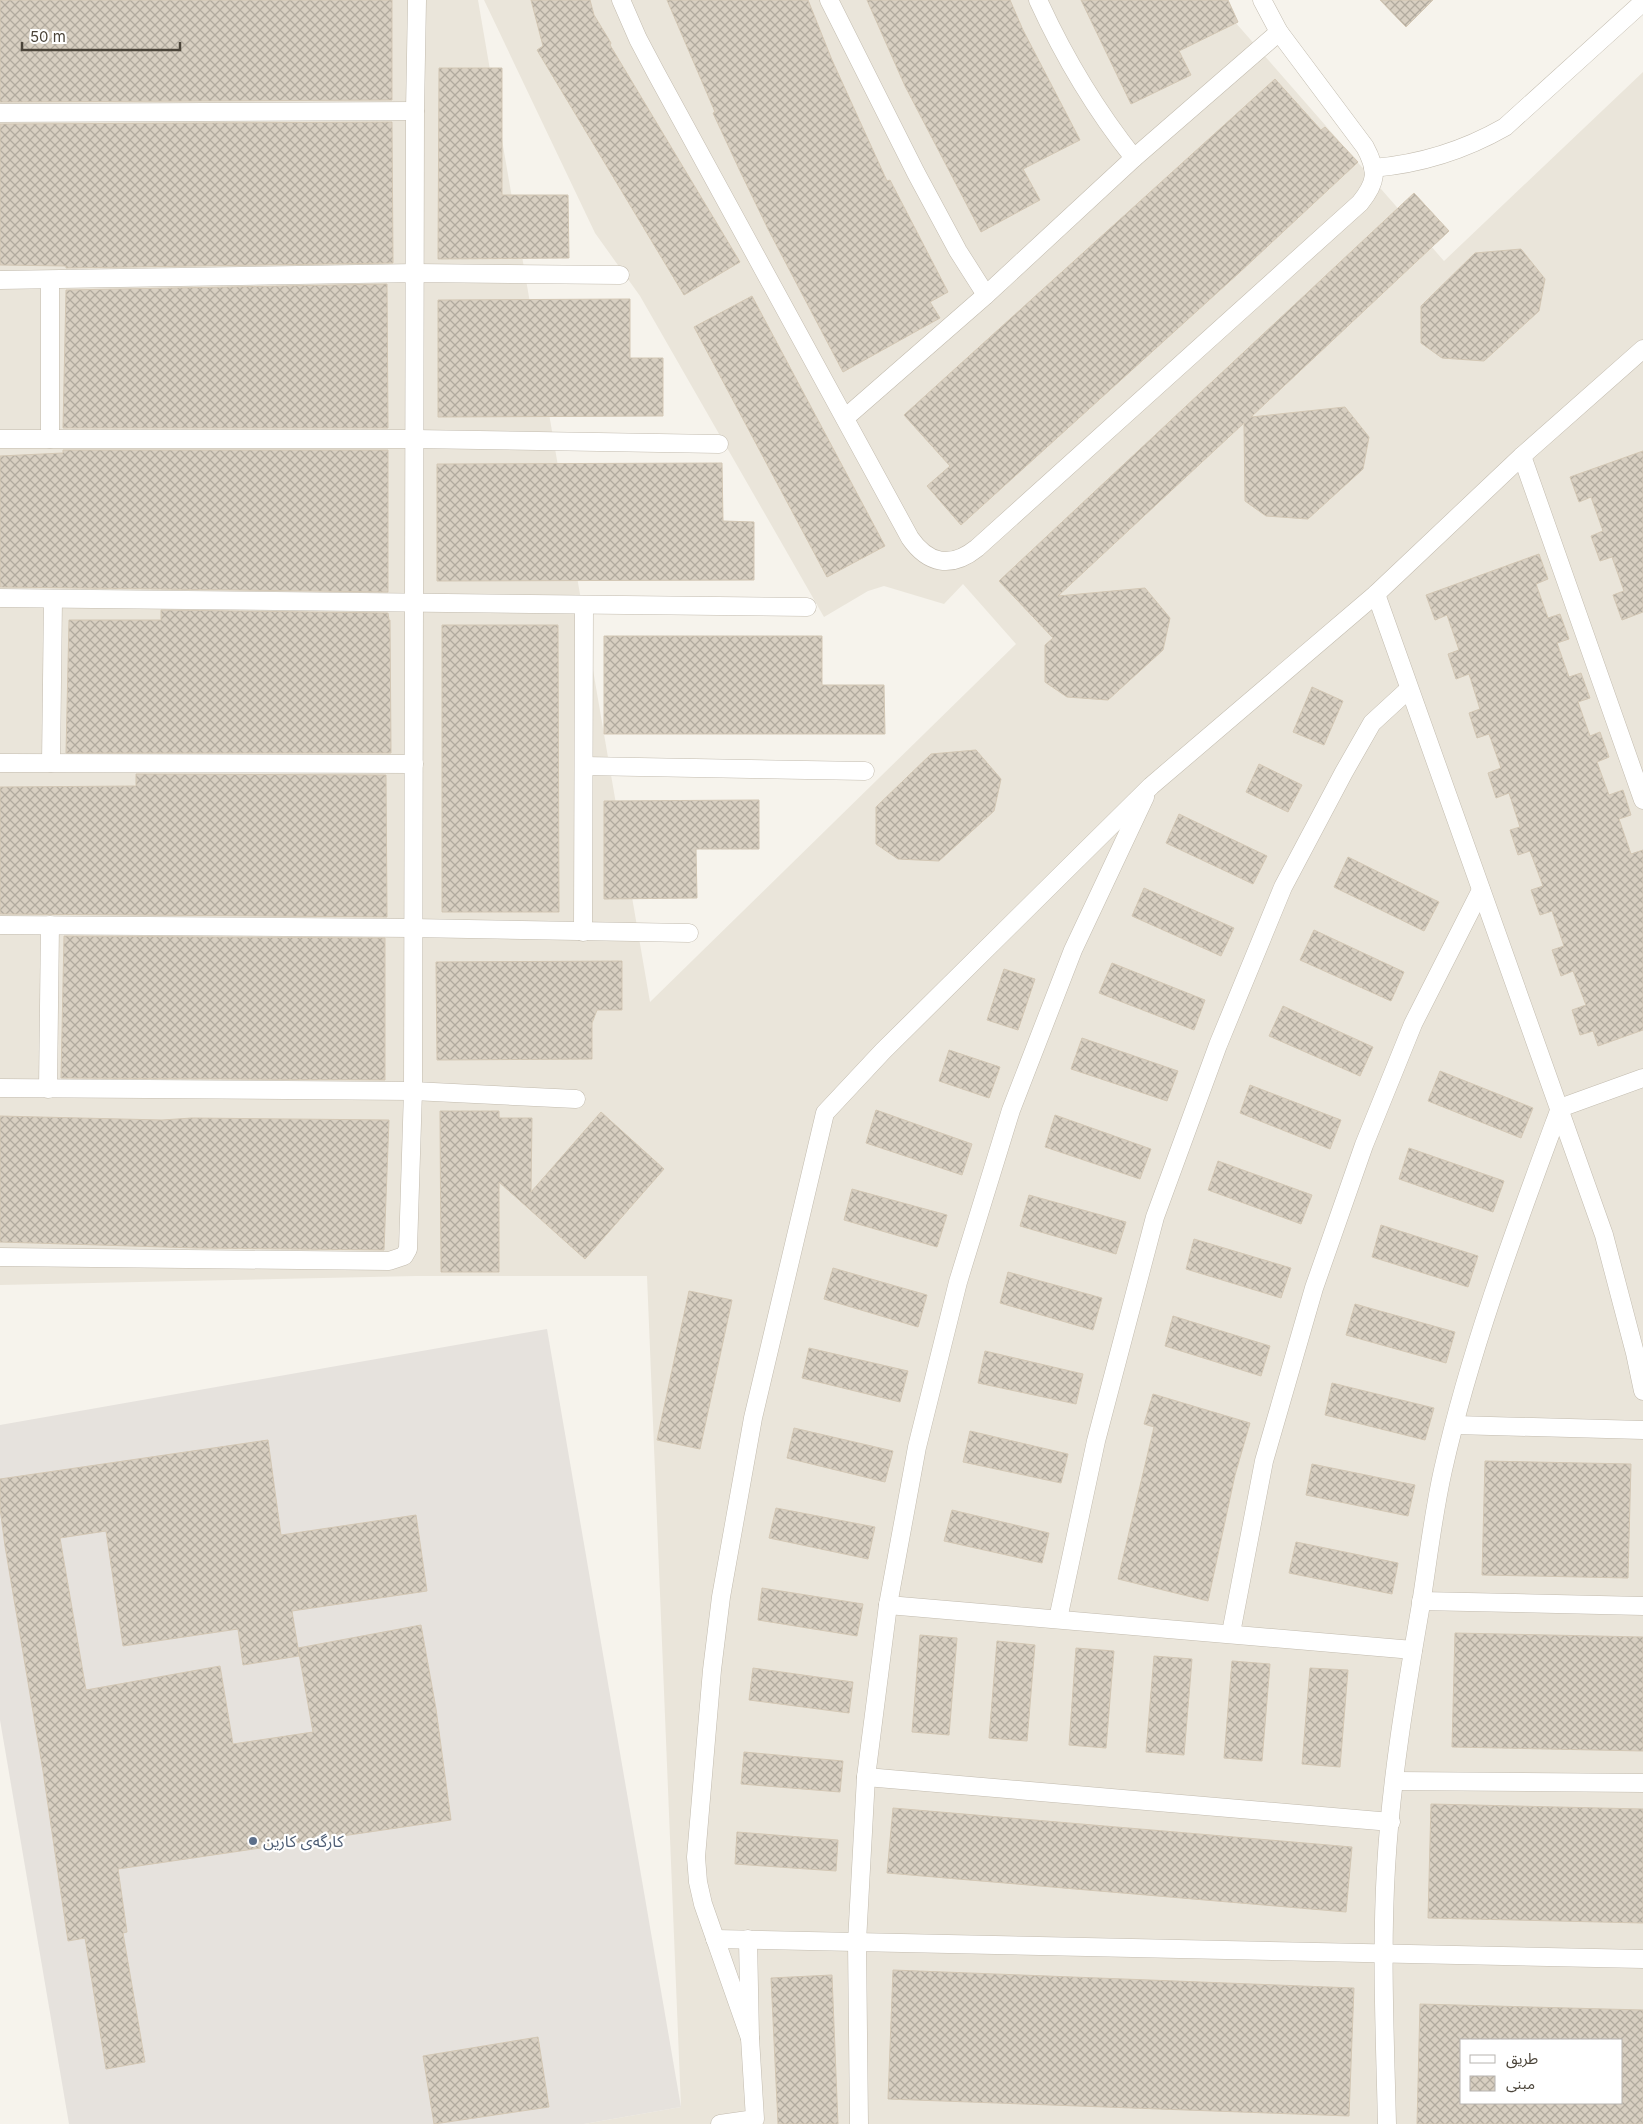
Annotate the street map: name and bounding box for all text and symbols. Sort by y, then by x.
scale bar [22,20,180,52]
text: 50 m [30,27,66,46]
place label: کارگەی کارین [263,1831,344,1851]
marker: کارگەی کارین [247,1835,259,1847]
legend [1460,2039,1623,2104]
text: طريق [1506,2049,1538,2069]
text: مبنى [1506,2074,1535,2093]

